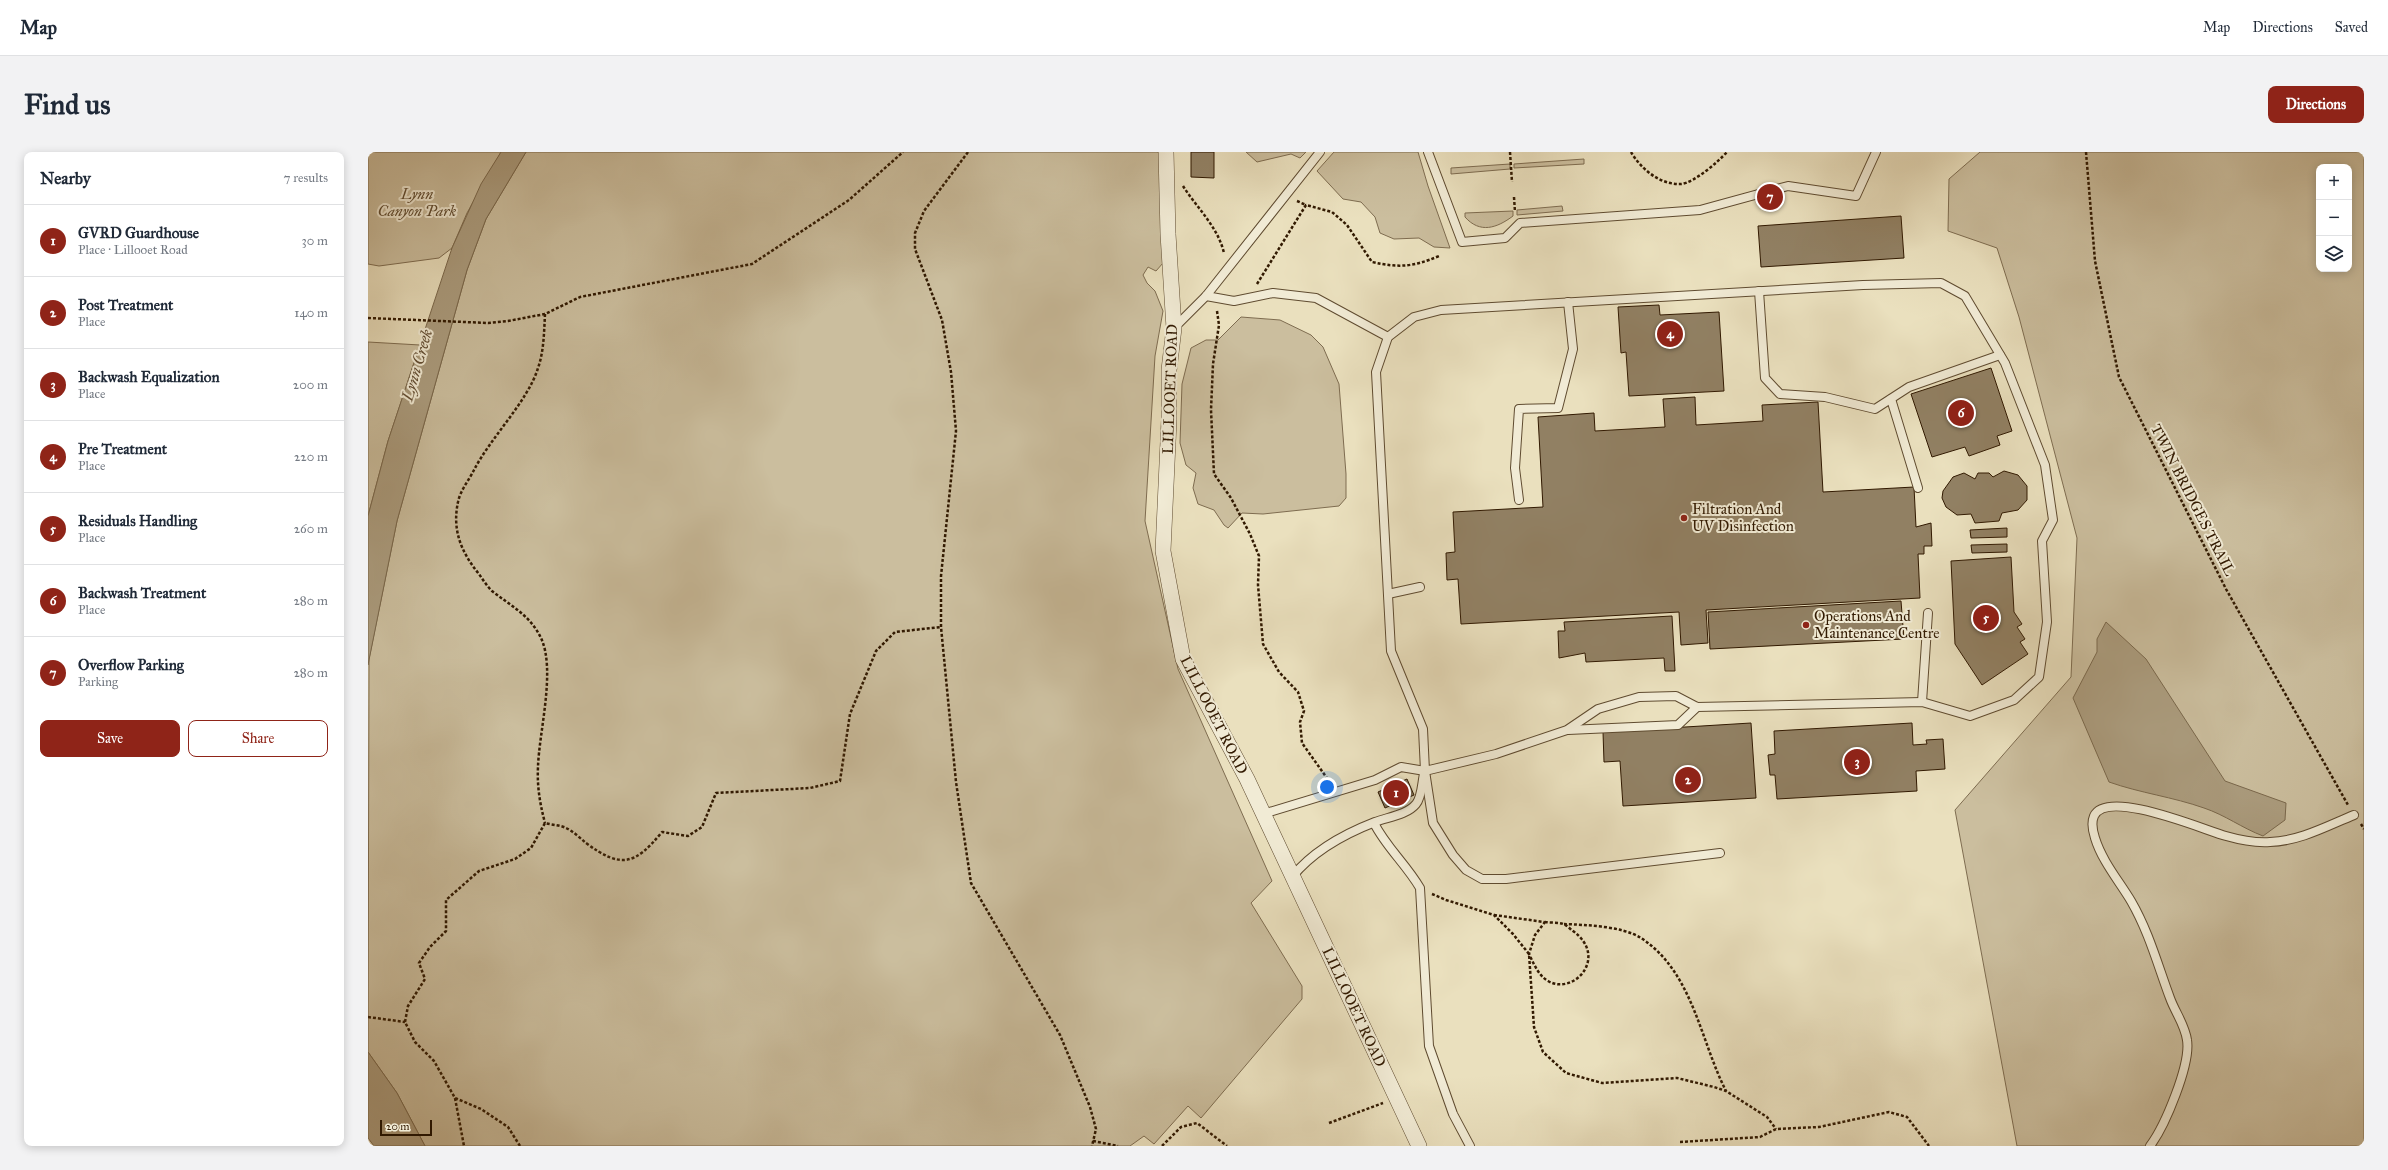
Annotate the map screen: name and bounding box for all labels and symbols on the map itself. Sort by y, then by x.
pin: 7 [1757,182,1783,212]
park label: Lynn Canyon Park [378,185,457,220]
pin: 4 [1657,319,1683,349]
street label: LILLOOET ROAD [1159,324,1181,454]
water label: Lynn Creek [397,327,436,404]
pin: 6 [1948,398,1974,428]
street label: TWIN BRIDGES TRAIL [2147,421,2239,579]
place label: Filtration And UV Disinfection [1692,500,1794,535]
marker: Filtration And UV Disinfection [1679,513,1689,523]
pin: 5 [1973,603,1999,633]
place label: Operations And Maintenance Centre [1814,607,1940,642]
marker: Operations And Maintenance Centre [1801,620,1811,630]
street label: LILLOOET ROAD [1176,653,1252,777]
pin: 3 [1844,747,1870,777]
pin: 2 [1675,765,1701,795]
your location [1317,777,1337,797]
pin: 1 [1383,778,1409,808]
street label: LILLOOET ROAD [1318,944,1390,1070]
scale bar [380,1118,432,1137]

